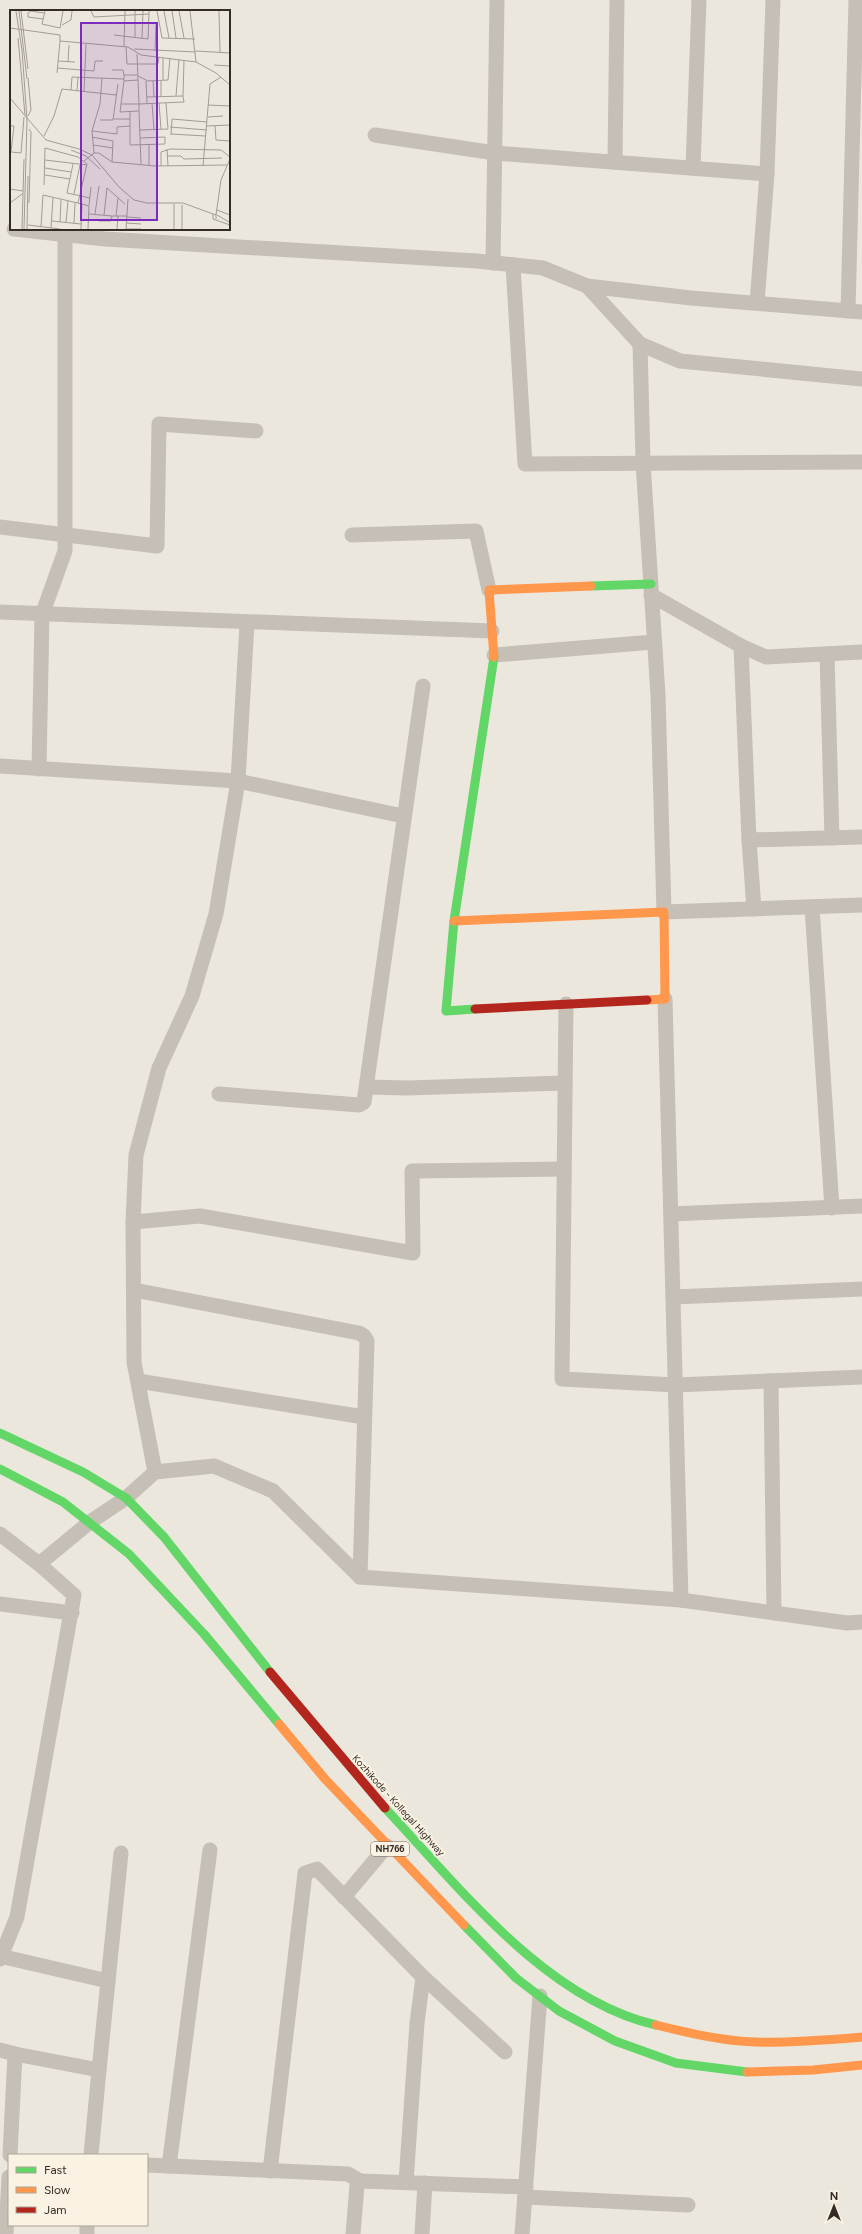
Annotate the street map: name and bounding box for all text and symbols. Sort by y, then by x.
inset map [10,10,230,230]
street label: Kozhikode - Kollegal Highway [350,1752,448,1859]
road number: NH766 [371,1842,409,1856]
legend [8,2154,148,2226]
text: Fast [44,2163,67,2177]
text: Slow [44,2183,71,2197]
north arrow [814,2186,854,2226]
text: N [830,2190,838,2203]
text: Jam [44,2203,67,2217]

